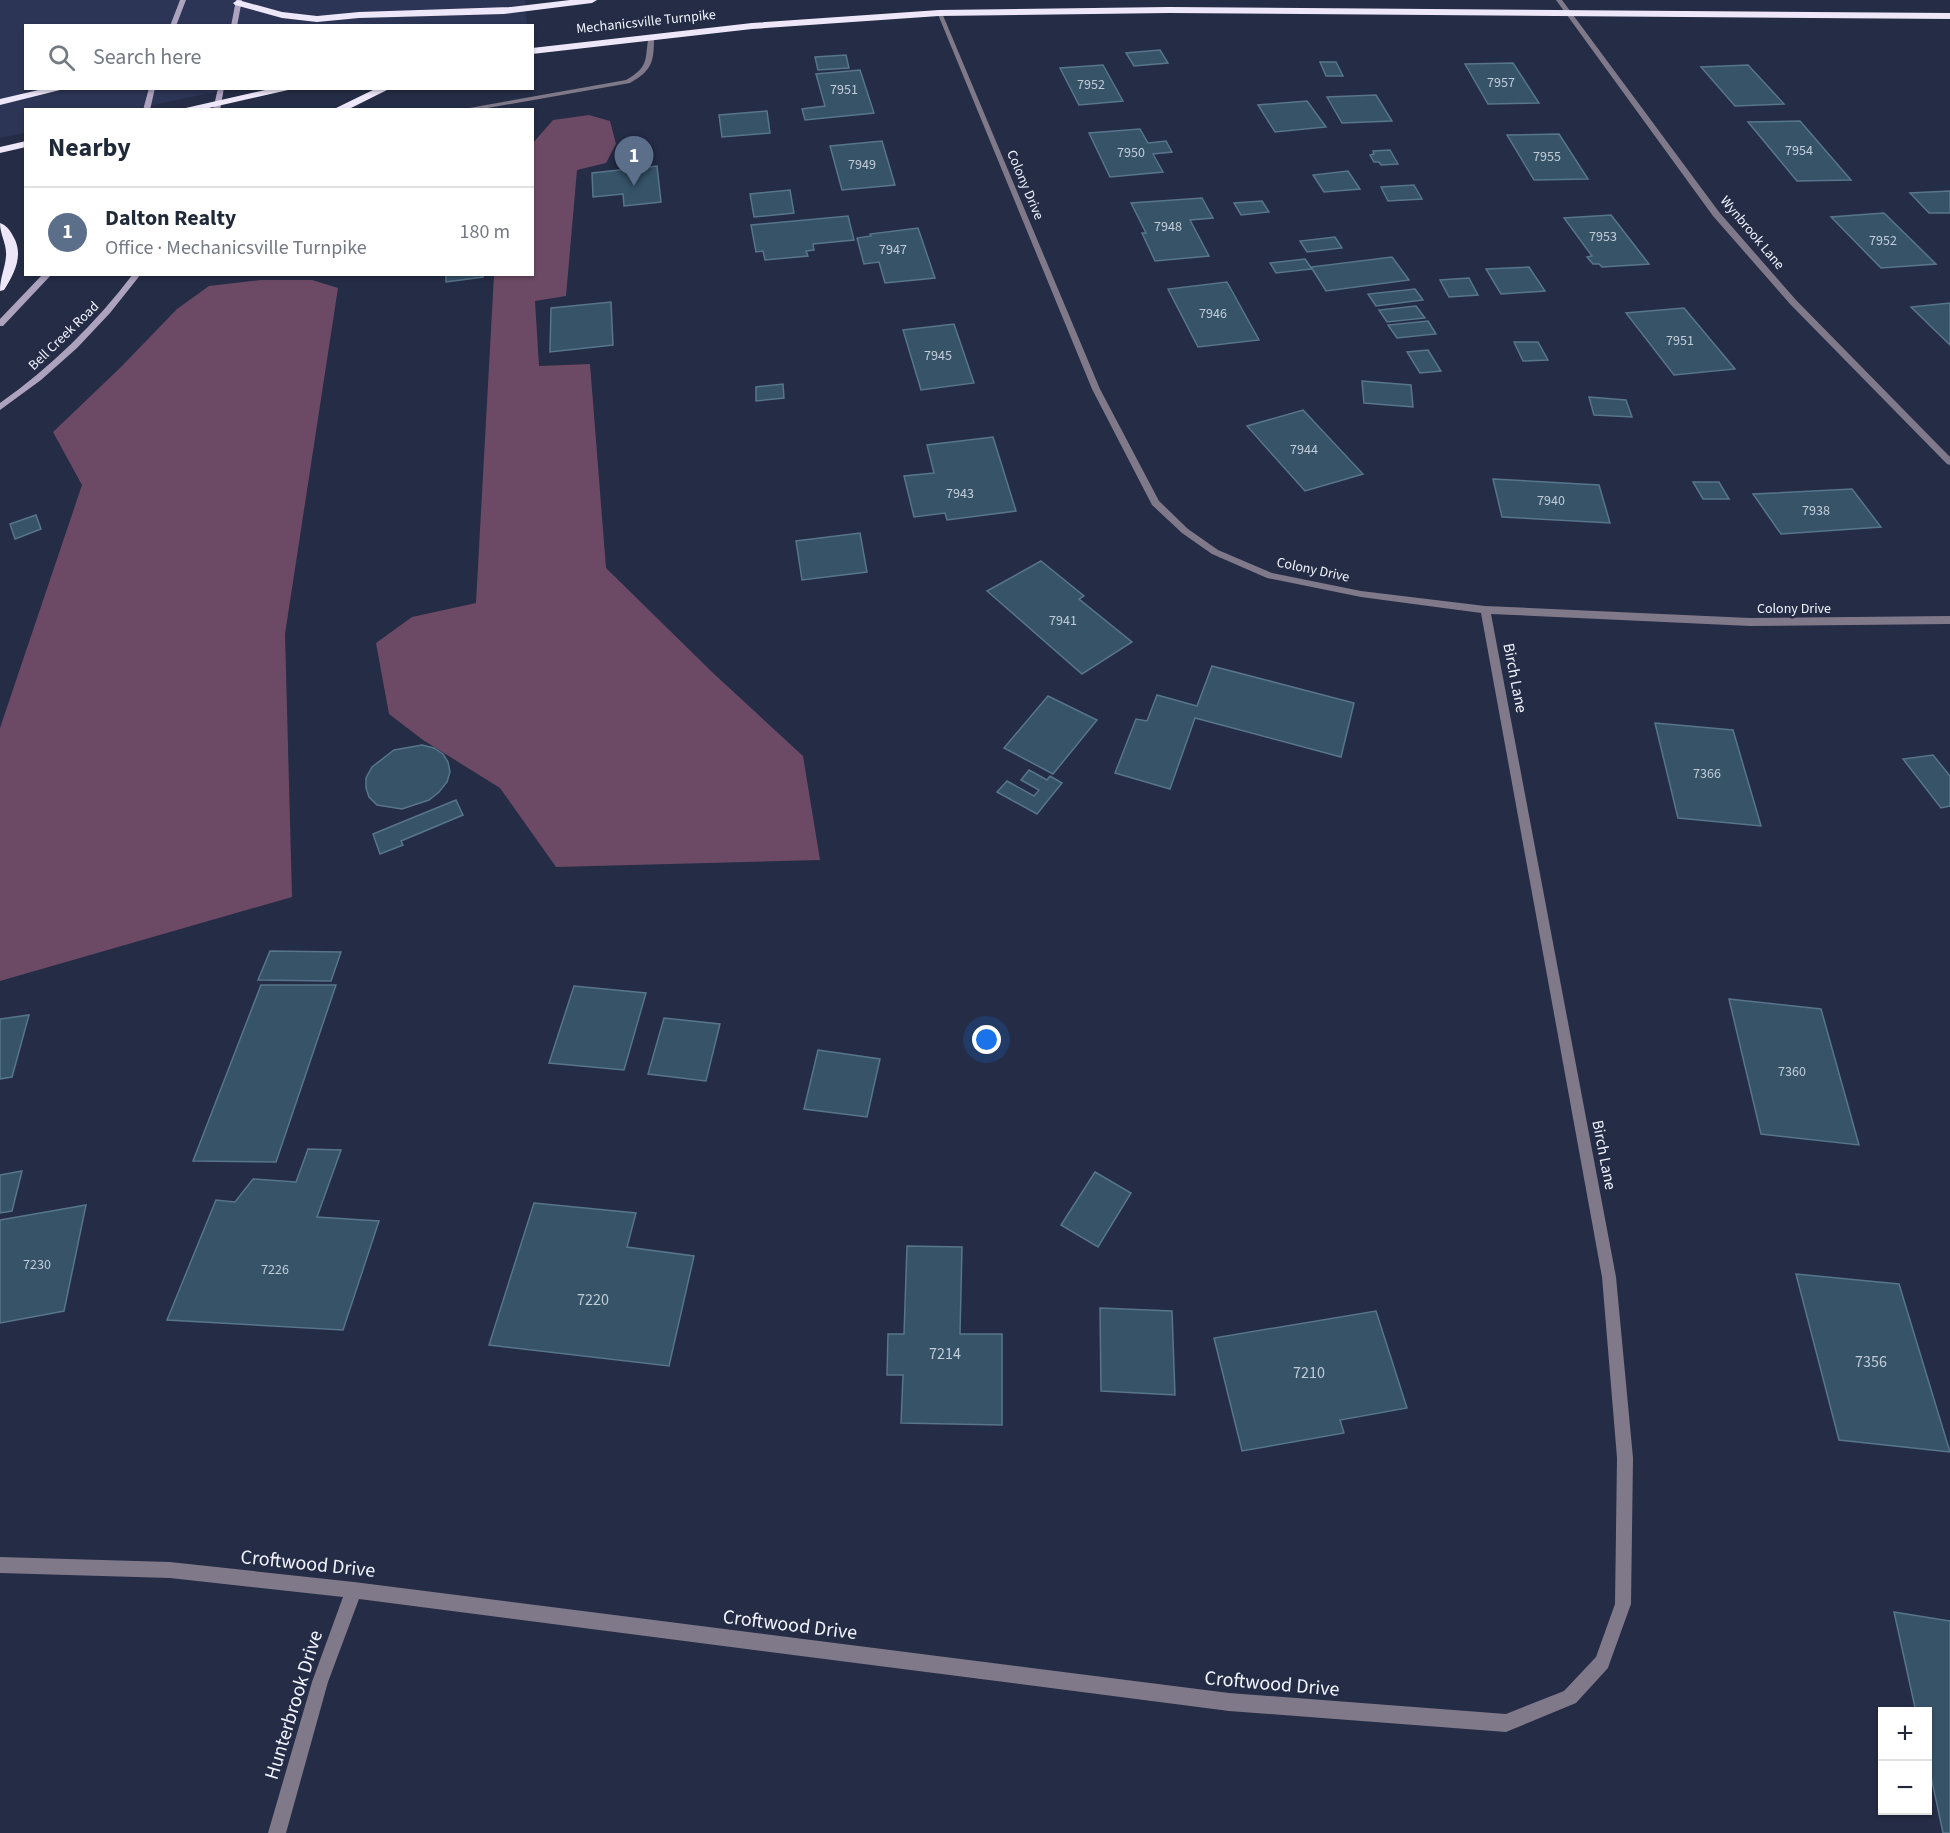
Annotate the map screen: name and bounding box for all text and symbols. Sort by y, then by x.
street label: Mechanicsville Turnpike [575,5,717,39]
search box [24,24,534,90]
icon: search [45,41,78,74]
text: Search here [93,41,201,73]
house number: 7957 [1487,73,1515,93]
house number: 7952 [1077,75,1105,95]
house number: 7951 [830,80,858,100]
text: Nearby [48,129,131,166]
pin: 1 [614,136,654,186]
house number: 7954 [1785,141,1813,161]
house number: 7950 [1117,143,1145,163]
street label: Colony Drive [1001,147,1049,223]
house number: 7955 [1533,147,1561,167]
house number: 7949 [848,155,876,175]
street label: Wynbrook Lane [1715,192,1789,274]
text: Dalton Realty [105,202,236,234]
house number: 7948 [1154,217,1182,237]
text: 1 [62,218,73,246]
text: 180 m [460,218,510,246]
house number: 7953 [1589,227,1617,247]
house number: 7952 [1869,231,1897,251]
text: Office · Mechanicsville Turnpike [105,234,367,262]
house number: 7947 [879,240,907,260]
street label: Bell Creek Road [24,297,104,375]
house number: 7946 [1199,304,1227,324]
house number: 7951 [1666,331,1694,351]
house number: 7945 [924,346,952,366]
house number: 7944 [1290,440,1318,460]
house number: 7943 [946,484,974,504]
house number: 7940 [1537,491,1565,511]
house number: 7938 [1802,501,1830,521]
street label: Colony Drive [1275,553,1351,587]
street label: Colony Drive [1757,599,1831,619]
house number: 7941 [1049,611,1077,631]
street label: Birch Lane [1497,641,1533,715]
house number: 7366 [1693,764,1721,784]
your location [972,1025,1001,1054]
house number: 7360 [1778,1062,1806,1082]
street label: Birch Lane [1586,1118,1622,1192]
house number: 7230 [23,1255,51,1275]
house number: 7226 [261,1260,289,1280]
house number: 7220 [577,1289,609,1311]
house number: 7214 [929,1343,961,1365]
house number: 7356 [1855,1351,1887,1373]
house number: 7210 [1293,1362,1325,1384]
street label: Croftwood Drive [239,1543,377,1585]
street label: Croftwood Drive [721,1603,859,1647]
street label: Hunterbrook Drive [258,1627,330,1783]
street label: Croftwood Drive [1203,1664,1341,1704]
map controls [1878,1707,1932,1815]
button: + [1878,1707,1932,1761]
button: − [1878,1761,1932,1815]

